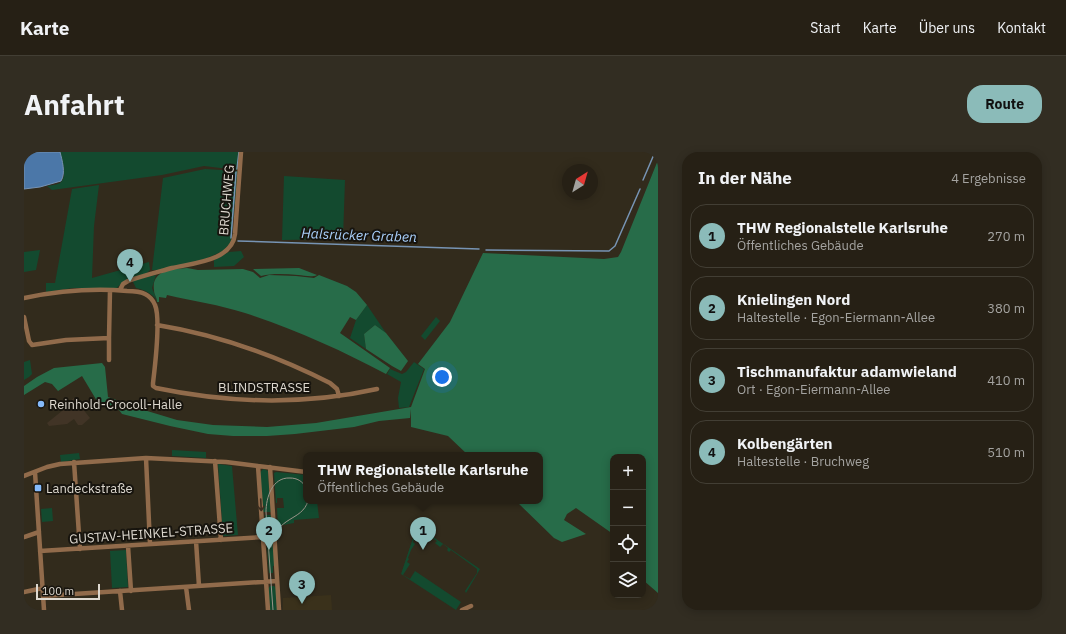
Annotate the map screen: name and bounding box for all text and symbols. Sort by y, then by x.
text: Karte [20,16,69,40]
text: Start [810,19,841,37]
text: Karte [863,19,897,37]
text: Über uns [919,19,975,37]
text: Kontakt [997,19,1046,37]
button: Route [967,85,1042,123]
text: Anfahrt [24,86,125,123]
street label: BRUCHWEG [215,164,238,236]
north arrow [562,164,598,200]
text: In der Nähe [698,167,792,189]
text: 4 Ergebnisse [951,170,1026,187]
text: THW Regionalstelle Karlsruhe [737,218,948,237]
water label: Halsrücker Graben [301,224,417,246]
text: 1 [708,228,716,245]
text: 270 m [987,228,1025,245]
text: Öffentliches Gebäude [737,237,864,254]
pin: 4 [117,249,143,282]
text: Knielingen Nord [737,290,850,309]
text: 2 [708,300,716,317]
text: 380 m [987,300,1025,317]
text: Haltestelle · Egon-Eiermann-Allee [737,309,935,326]
text: Tischmanufaktur adamwieland [737,362,957,381]
your location [432,367,452,387]
text: 3 [708,372,716,389]
text: 410 m [987,372,1025,389]
street label: BLINDSTRASSE [218,379,310,396]
text: Ort · Egon-Eiermann-Allee [737,381,890,398]
place label: Reinhold-Crocoll-Halle [49,396,182,413]
marker: Reinhold-Crocoll-Halle [36,399,46,409]
text: Kolbengärten [737,434,833,453]
text: 4 [708,444,716,461]
text: 510 m [987,444,1025,461]
popup [303,452,543,504]
text: Haltestelle · Bruchweg [737,453,869,470]
map controls [610,454,646,598]
button: + [610,454,646,490]
text: THW Regionalstelle Karlsruhe [318,460,528,479]
text: Öffentliches Gebäude [318,479,444,496]
place label: Landeckstraße [46,480,133,497]
marker: Landeckstraße [33,483,43,493]
button: − [610,490,646,526]
one-way arrow [257,498,264,511]
pin: 2 [256,517,282,550]
pin: 1 [410,517,436,550]
street label: GUSTAV-HEINKEL-STRASSE [68,519,234,548]
button: locate [610,526,646,562]
button: layers [610,562,646,598]
pin: 3 [289,571,315,604]
scale bar [36,582,100,601]
text: 100 m [42,584,74,598]

